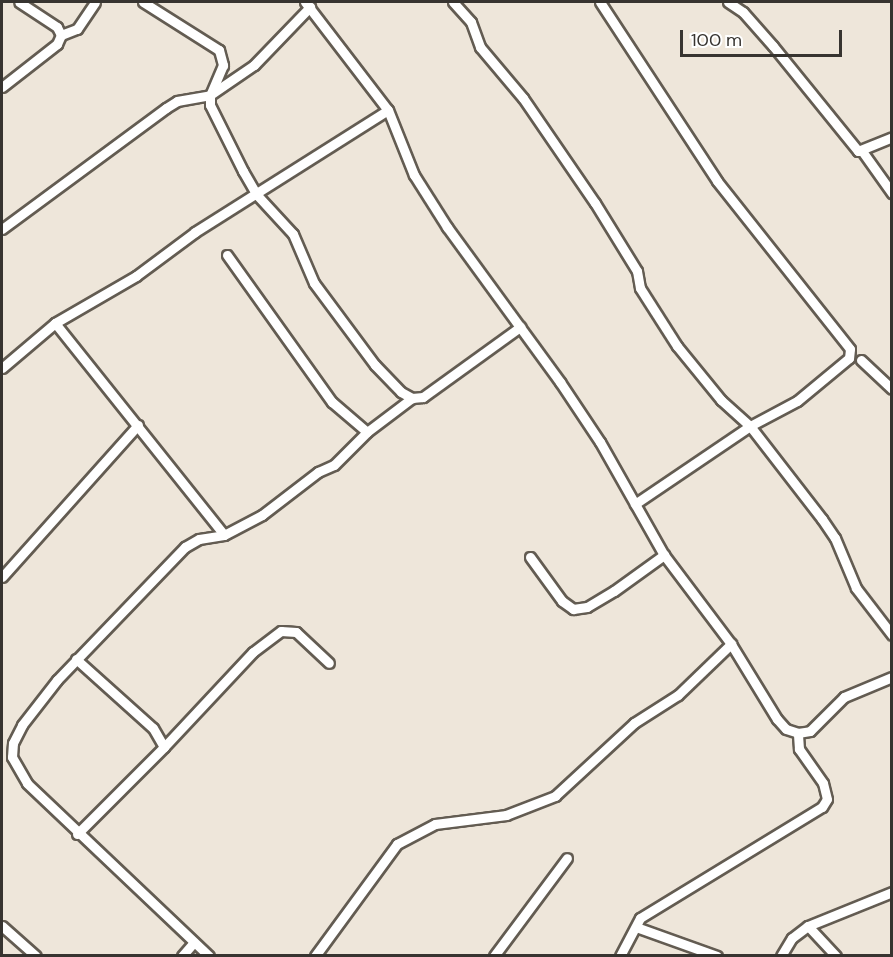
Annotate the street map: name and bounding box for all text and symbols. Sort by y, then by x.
scale bar [683,18,845,56]
text: 100 m [691,28,742,52]

